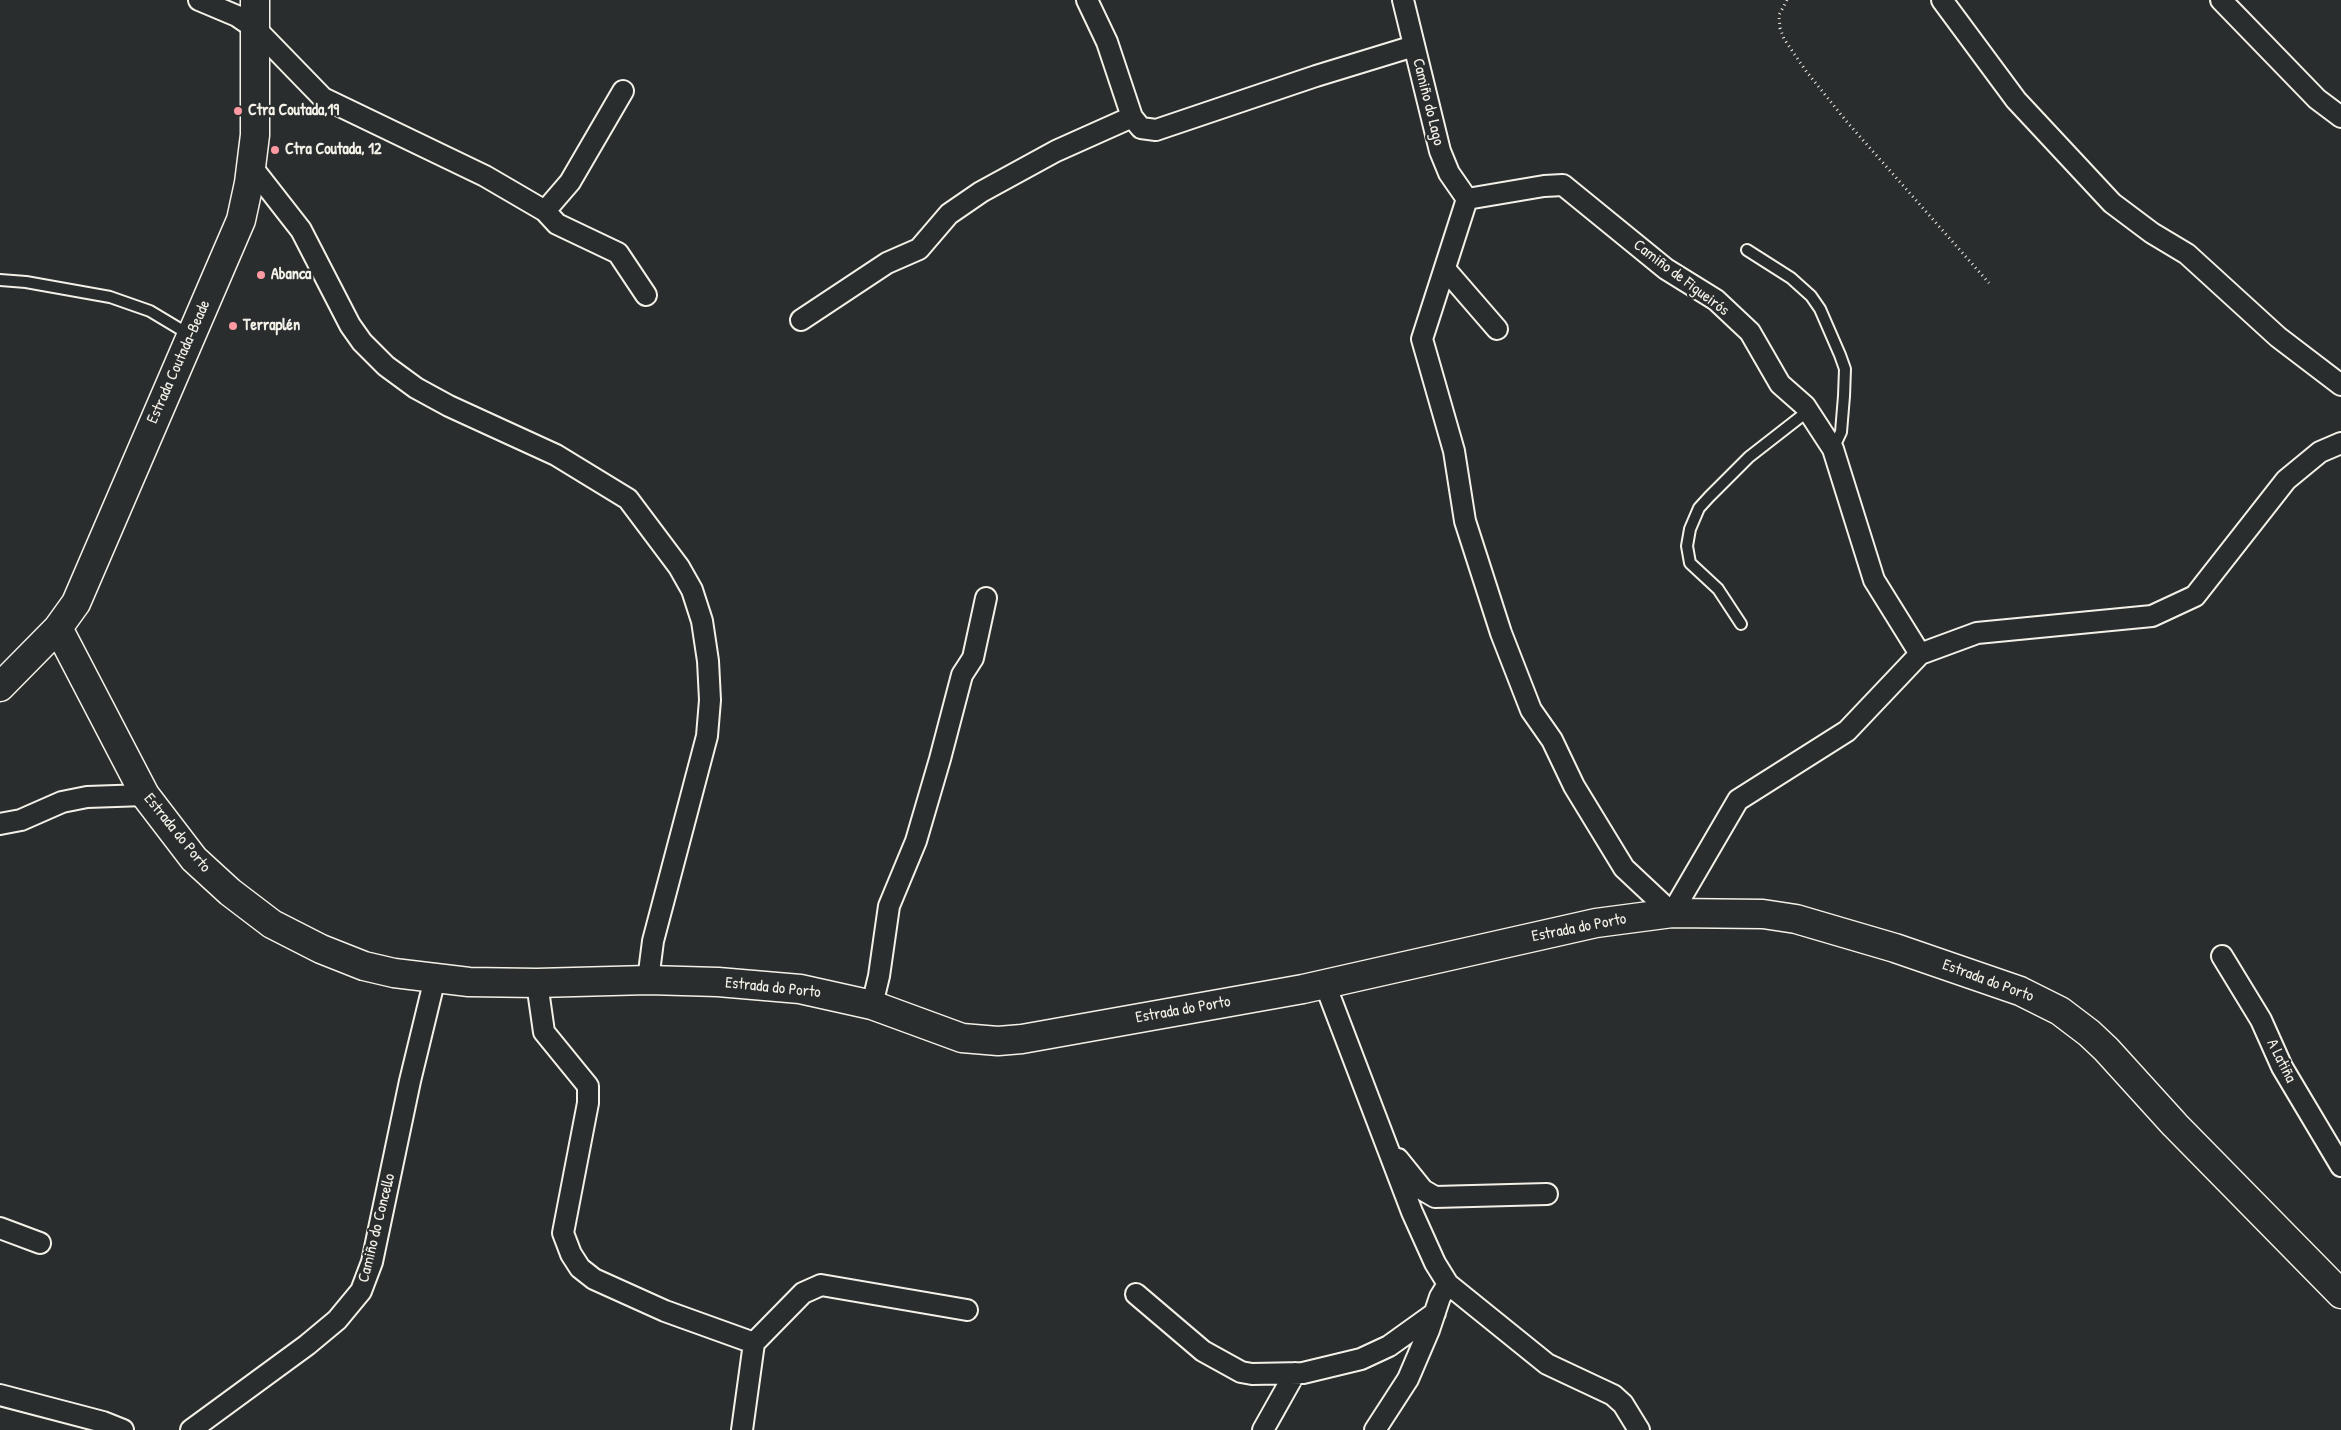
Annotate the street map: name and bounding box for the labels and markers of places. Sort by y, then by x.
place label: Ctra Coutada,19 [248,101,339,121]
marker: Ctra Coutada,19 [232,105,244,117]
place label: Ctra Coutada, 12 [285,140,381,160]
marker: Ctra Coutada, 12 [269,144,281,156]
place label: Abanca [271,265,311,285]
marker: Abanca [255,269,267,281]
place label: Terraplén [243,316,300,336]
marker: Terraplén [227,320,239,332]

